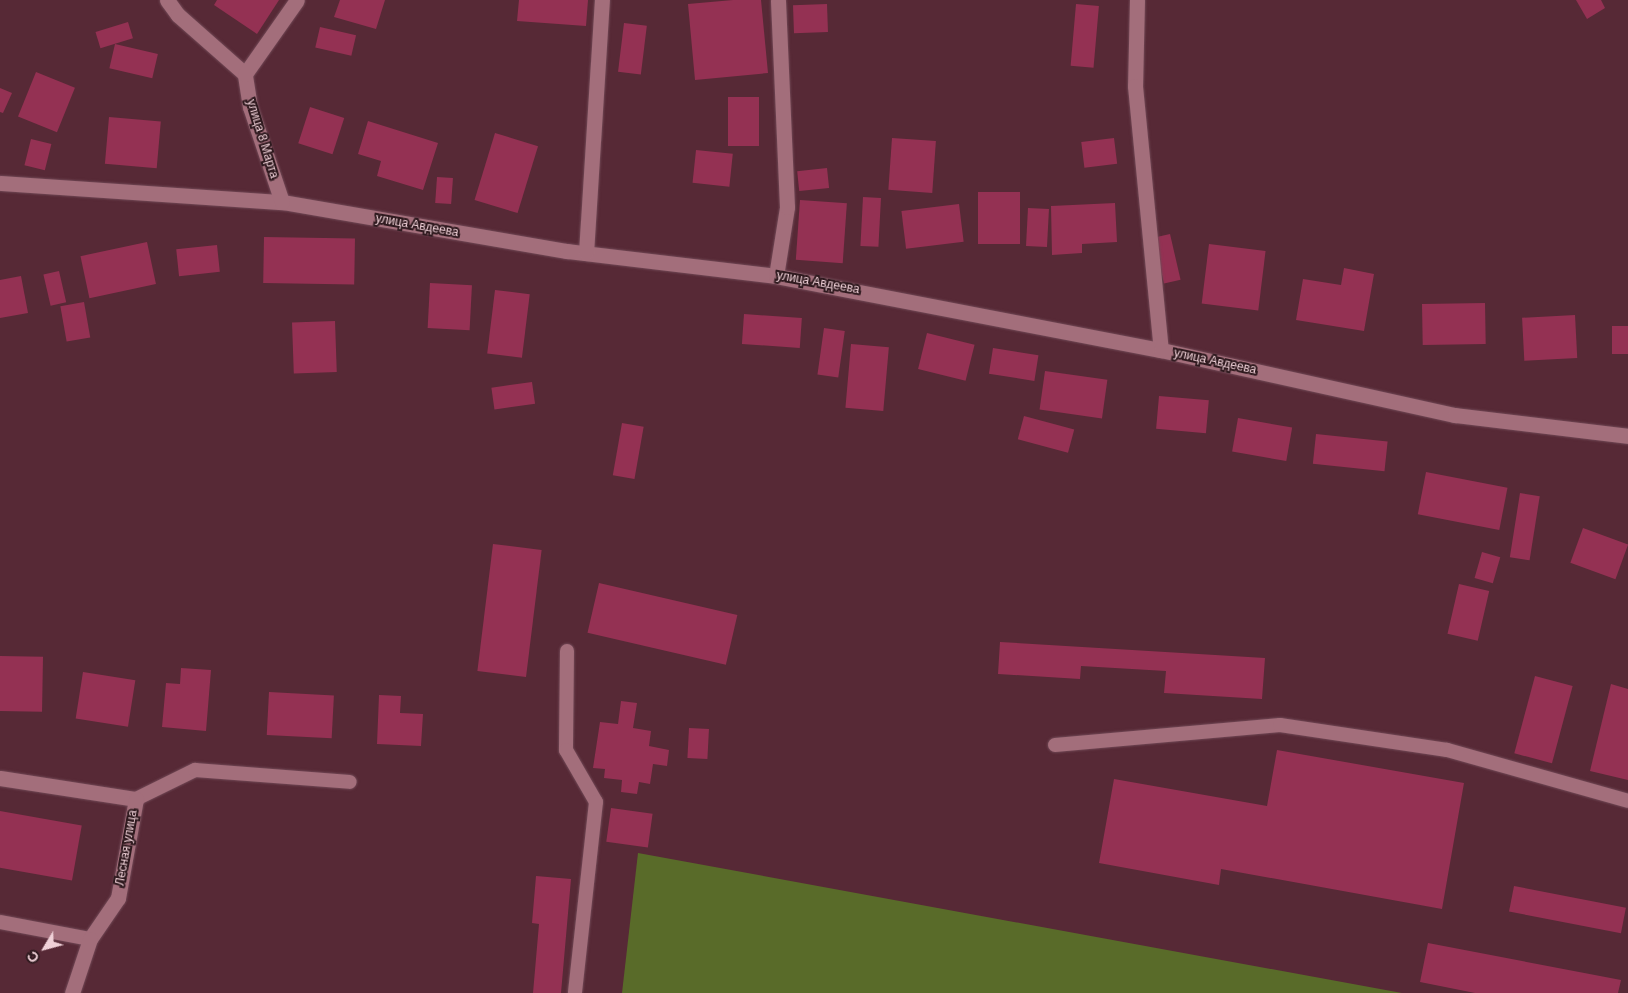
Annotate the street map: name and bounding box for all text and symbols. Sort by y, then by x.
street label: улица 8 Марта [243,98,281,180]
street label: улица Авдеева [374,212,460,240]
street label: улица Авдеева [775,269,861,297]
street label: улица Авдеева [1173,346,1257,378]
street label: Лесная улица [113,809,141,887]
north arrow [20,923,70,973]
text: С [24,948,42,966]

